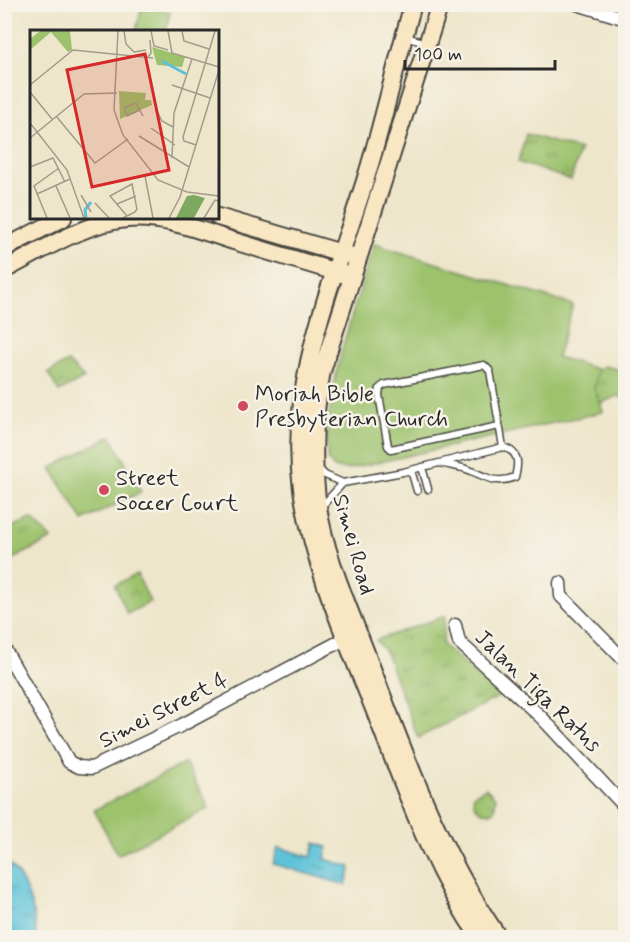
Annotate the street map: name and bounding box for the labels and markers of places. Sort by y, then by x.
place label: Moriah Bible Presbyterian Church [255,381,448,434]
marker: Moriah Bible Presbyterian Church [236,399,250,413]
place label: Street Soccer Court [116,465,238,518]
marker: Street Soccer Court [97,483,111,497]

